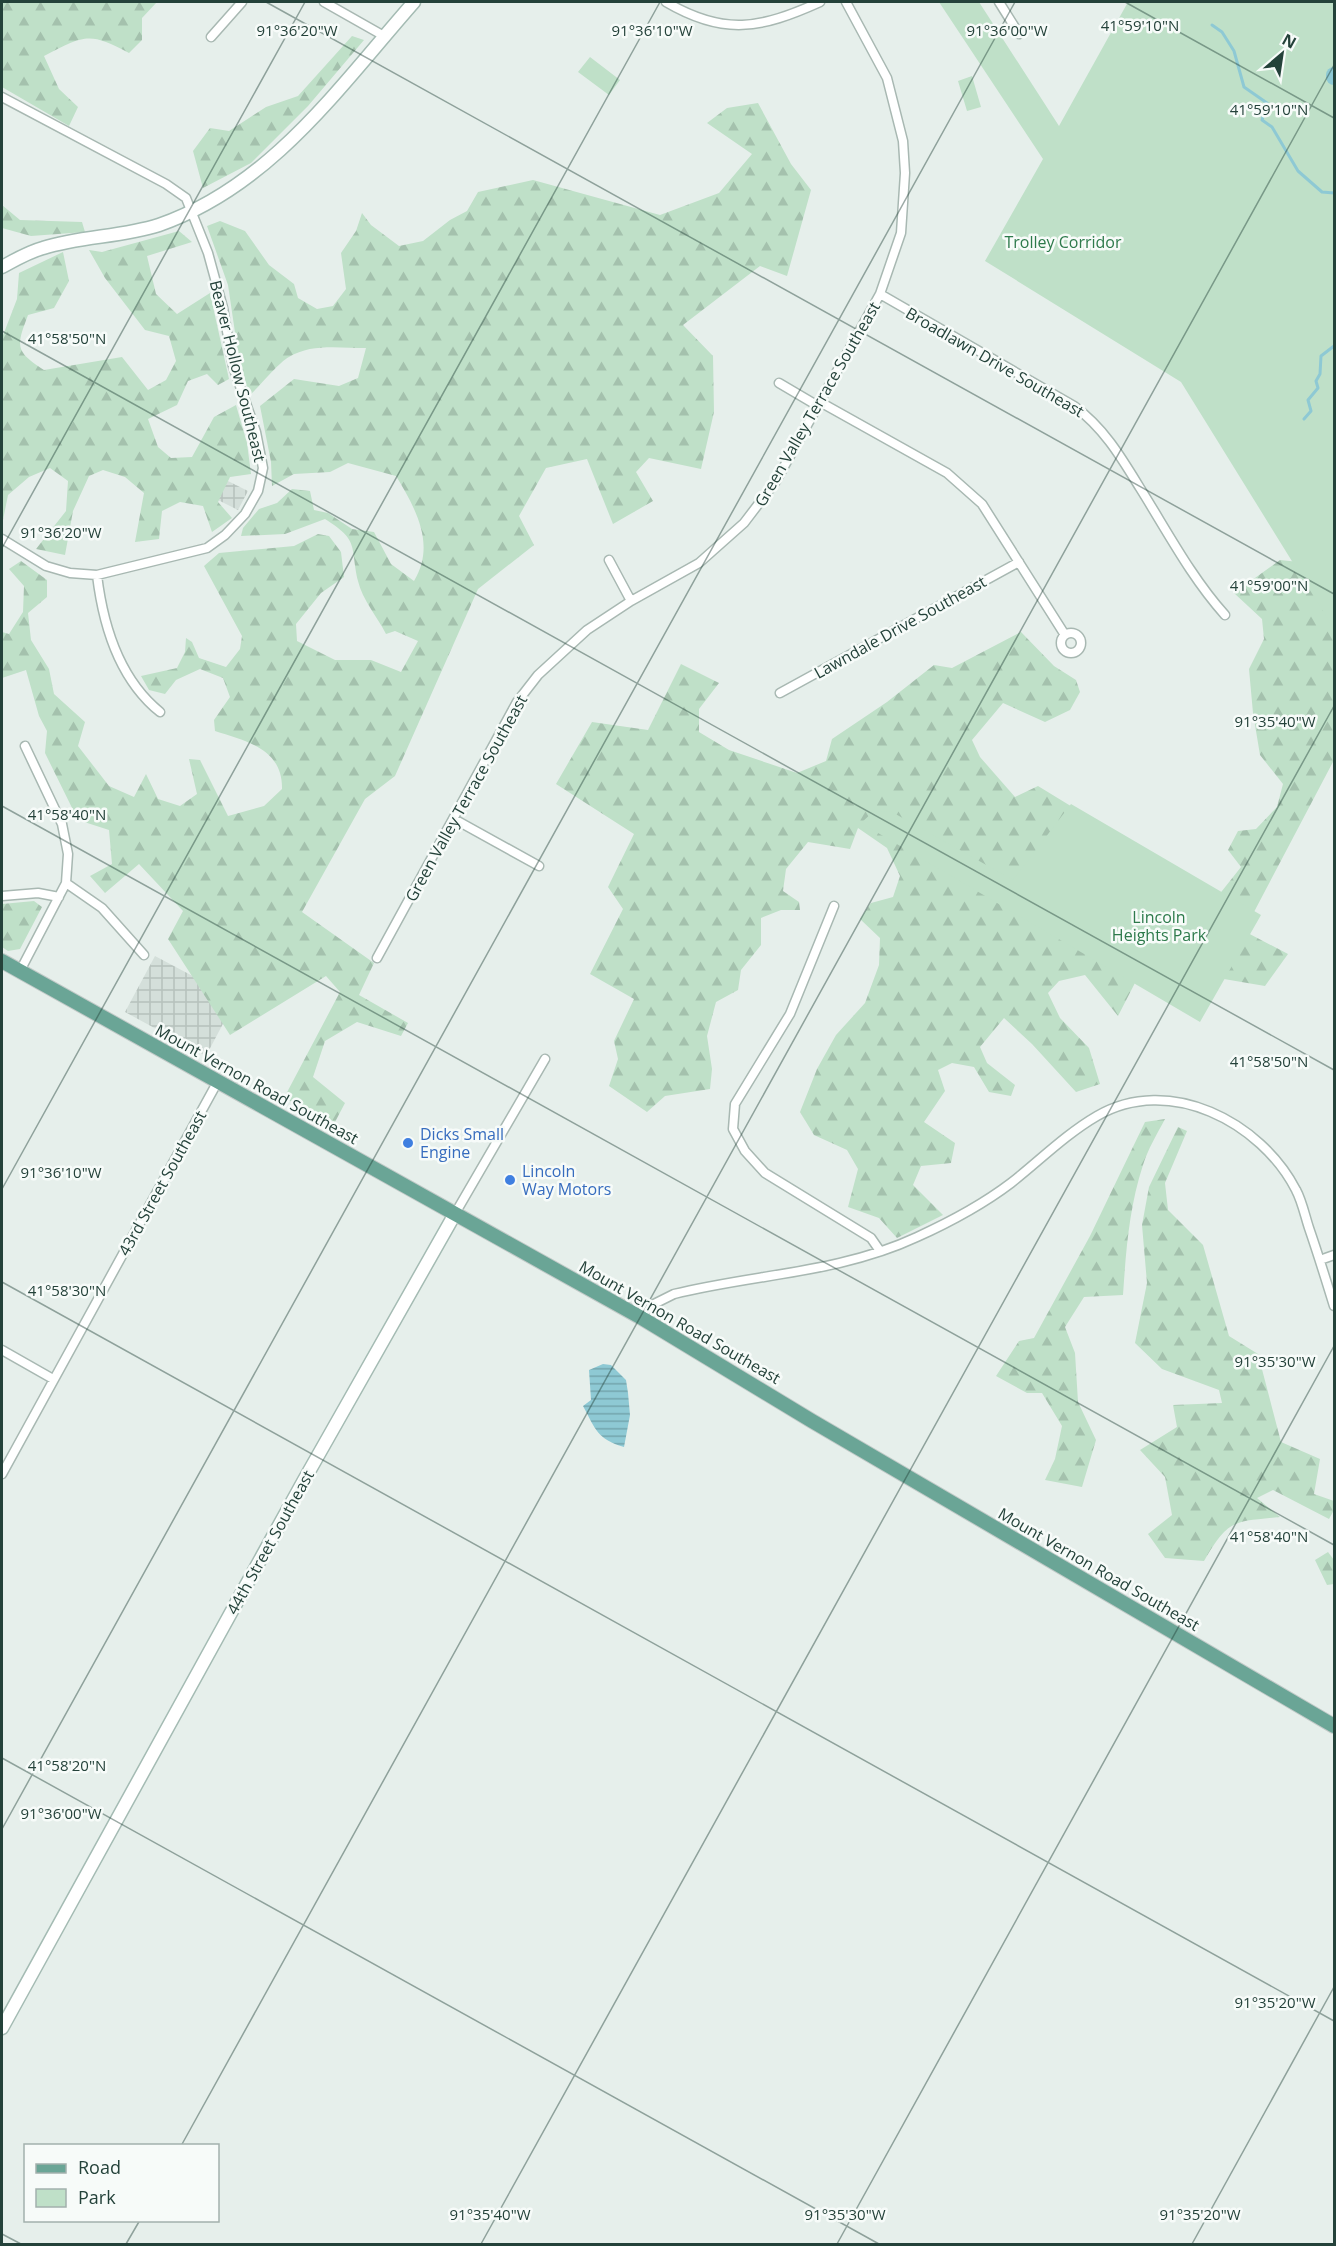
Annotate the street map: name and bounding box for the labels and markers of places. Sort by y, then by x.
place label: Dicks Small Engine [420,1123,504,1163]
marker: Dicks Small Engine [401,1136,415,1150]
place label: Lincoln Way Motors [522,1160,611,1200]
marker: Lincoln Way Motors [503,1173,517,1187]

